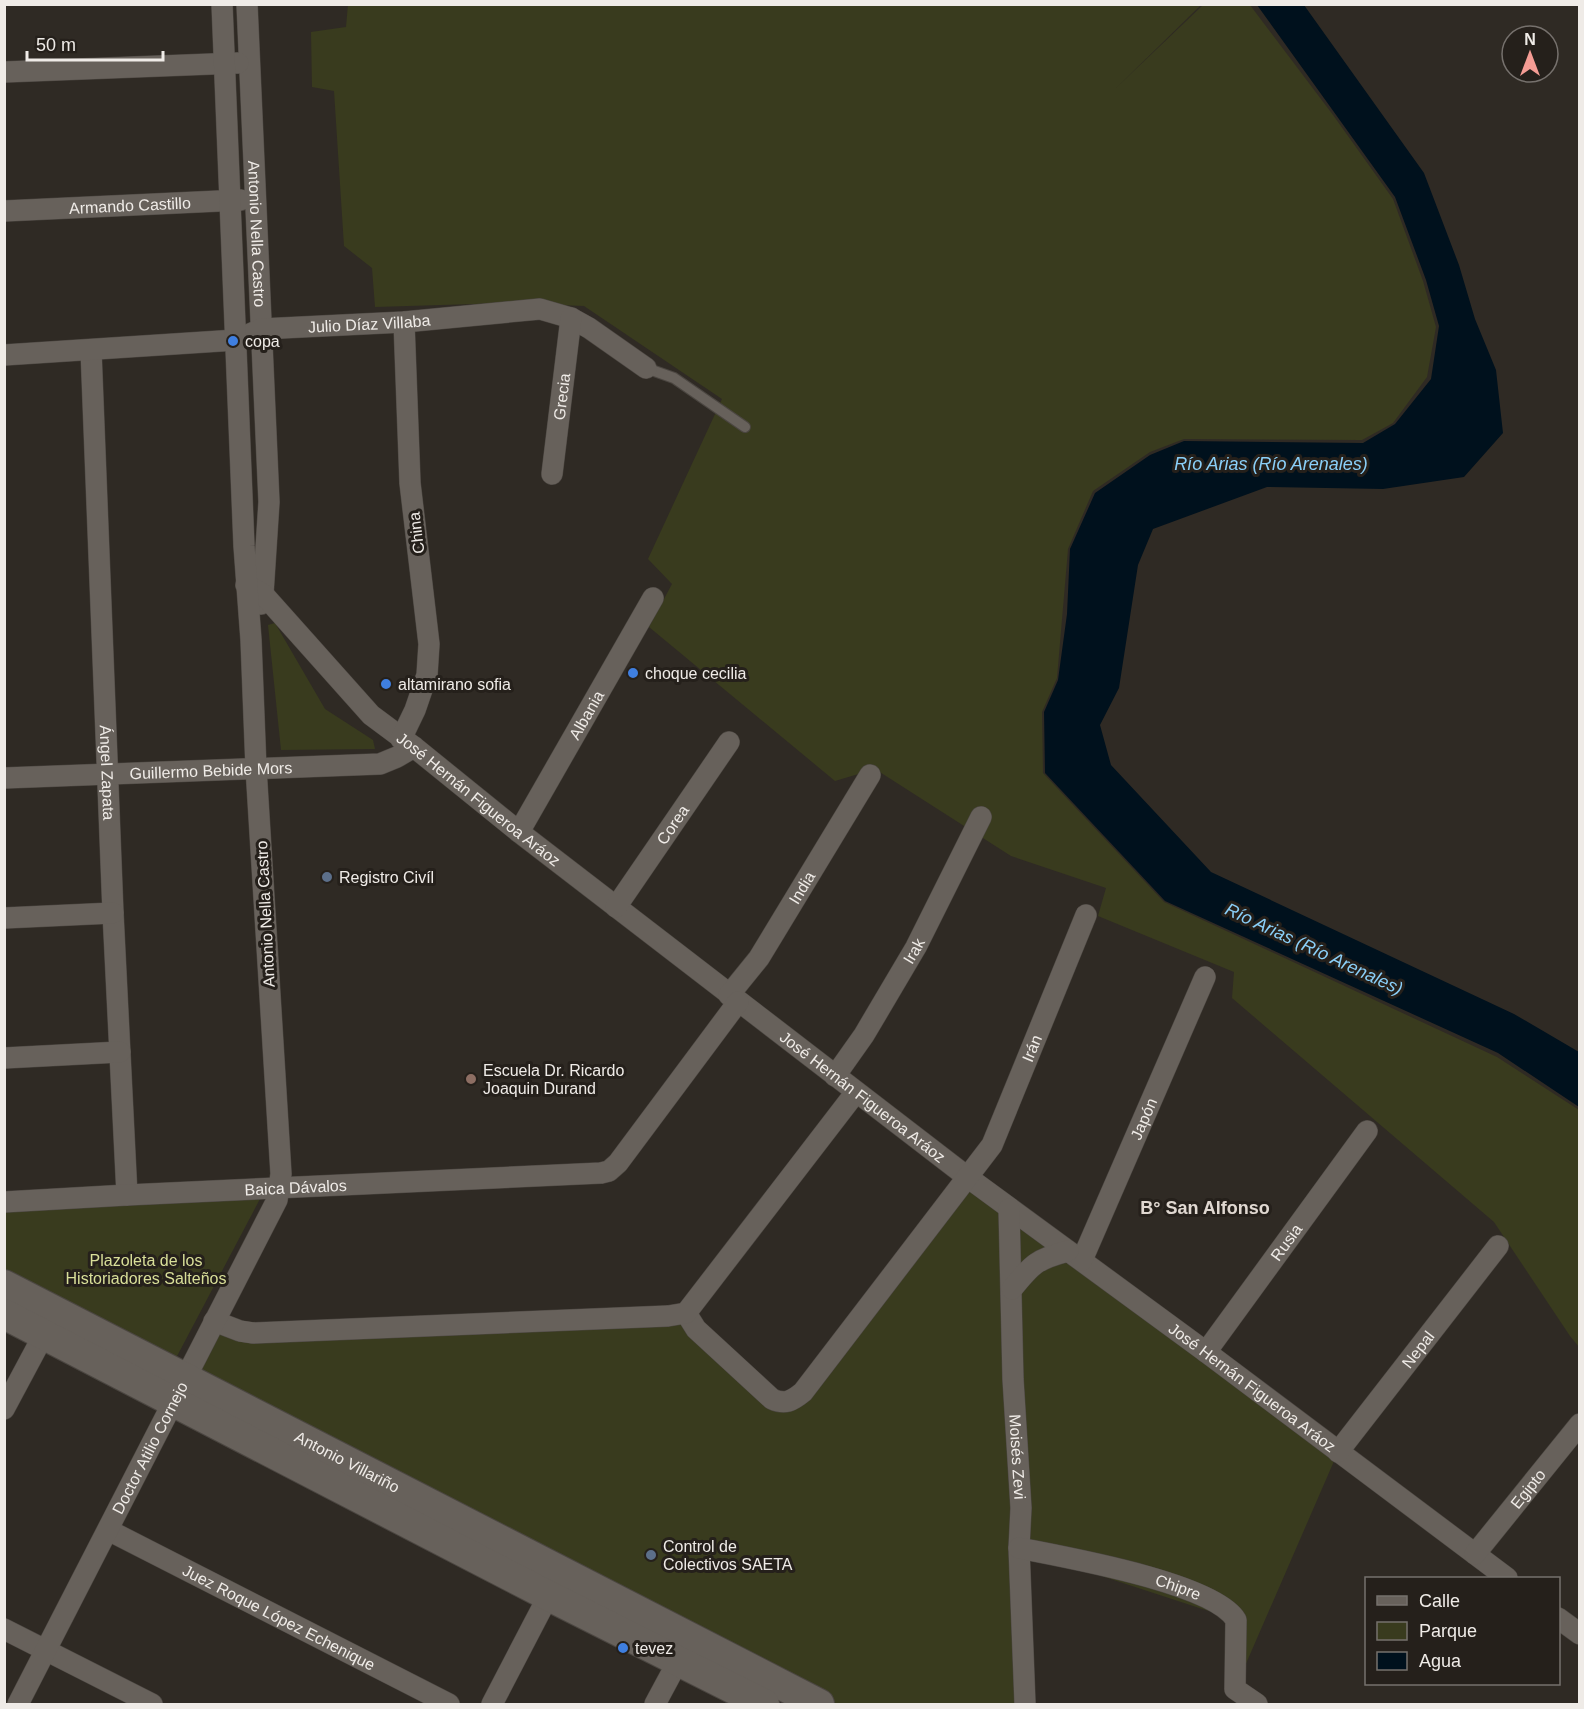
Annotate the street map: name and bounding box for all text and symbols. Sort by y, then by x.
scale bar [27,24,164,62]
north arrow [1500,24,1560,84]
text: N [1524,31,1536,48]
text: 50 m [36,35,76,55]
street label: Antonio Nella Castro [245,160,268,308]
street label: Armando Castillo [69,194,191,217]
street label: Julio Díaz Villaba [307,312,431,336]
place label: copa [245,333,280,350]
marker: copa [226,334,240,348]
street label: Grecia [551,372,573,421]
water label: Río Arias (Río Arenales) [1174,454,1368,474]
street label: China [406,511,427,555]
place label: choque cecilia [645,665,747,682]
marker: choque cecilia [626,666,640,680]
place label: altamirano sofia [398,676,511,693]
marker: altamirano sofia [379,677,393,691]
street label: Albania [566,688,607,743]
street label: Ángel Zapata [97,725,117,821]
street label: José Hernán Figueroa Aráoz [393,729,563,869]
street label: Guillermo Bebide Mors [129,759,293,782]
street label: Corea [654,802,692,848]
street label: Antonio Nella Castro [253,840,278,988]
street label: India [786,868,818,907]
place label: Registro Civíl [339,869,434,886]
marker: Registro Civíl [320,870,334,884]
water label: Río Arias (Río Arenales) [1222,899,1406,999]
street label: Irak [900,935,928,967]
street label: José Hernán Figueroa Aráoz [777,1028,948,1166]
street label: Irán [1019,1032,1045,1064]
place label: Escuela Dr. Ricardo Joaquin Durand [483,1062,624,1097]
marker: Escuela Dr. Ricardo Joaquin Durand [464,1072,478,1086]
street label: Japón [1127,1096,1160,1142]
street label: Baica Dávalos [244,1177,347,1199]
district label: B° San Alfonso [1140,1198,1270,1218]
street label: Rusia [1268,1221,1305,1264]
park label: Plazoleta de los Historiadores Salteños [66,1252,226,1287]
street label: José Hernán Figueroa Aráoz [1165,1320,1339,1455]
street label: Nepal [1399,1328,1438,1371]
street label: Doctor Atilio Cornejo [109,1379,191,1517]
street label: Moisés Zevi [1006,1414,1028,1500]
street label: Antonio Villariño [292,1428,402,1496]
street label: Egipto [1507,1466,1549,1512]
place label: Control de Colectivos SAETA [663,1538,793,1573]
marker: Control de Colectivos SAETA [644,1548,658,1562]
street label: Juez Roque López Echenique [180,1562,378,1674]
street label: Chipre [1153,1571,1204,1603]
legend [1365,1577,1560,1685]
text: Calle [1419,1591,1460,1611]
text: Parque [1419,1621,1477,1641]
place label: tevez [635,1640,673,1657]
marker: tevez [616,1641,630,1655]
text: Agua [1419,1651,1462,1671]

